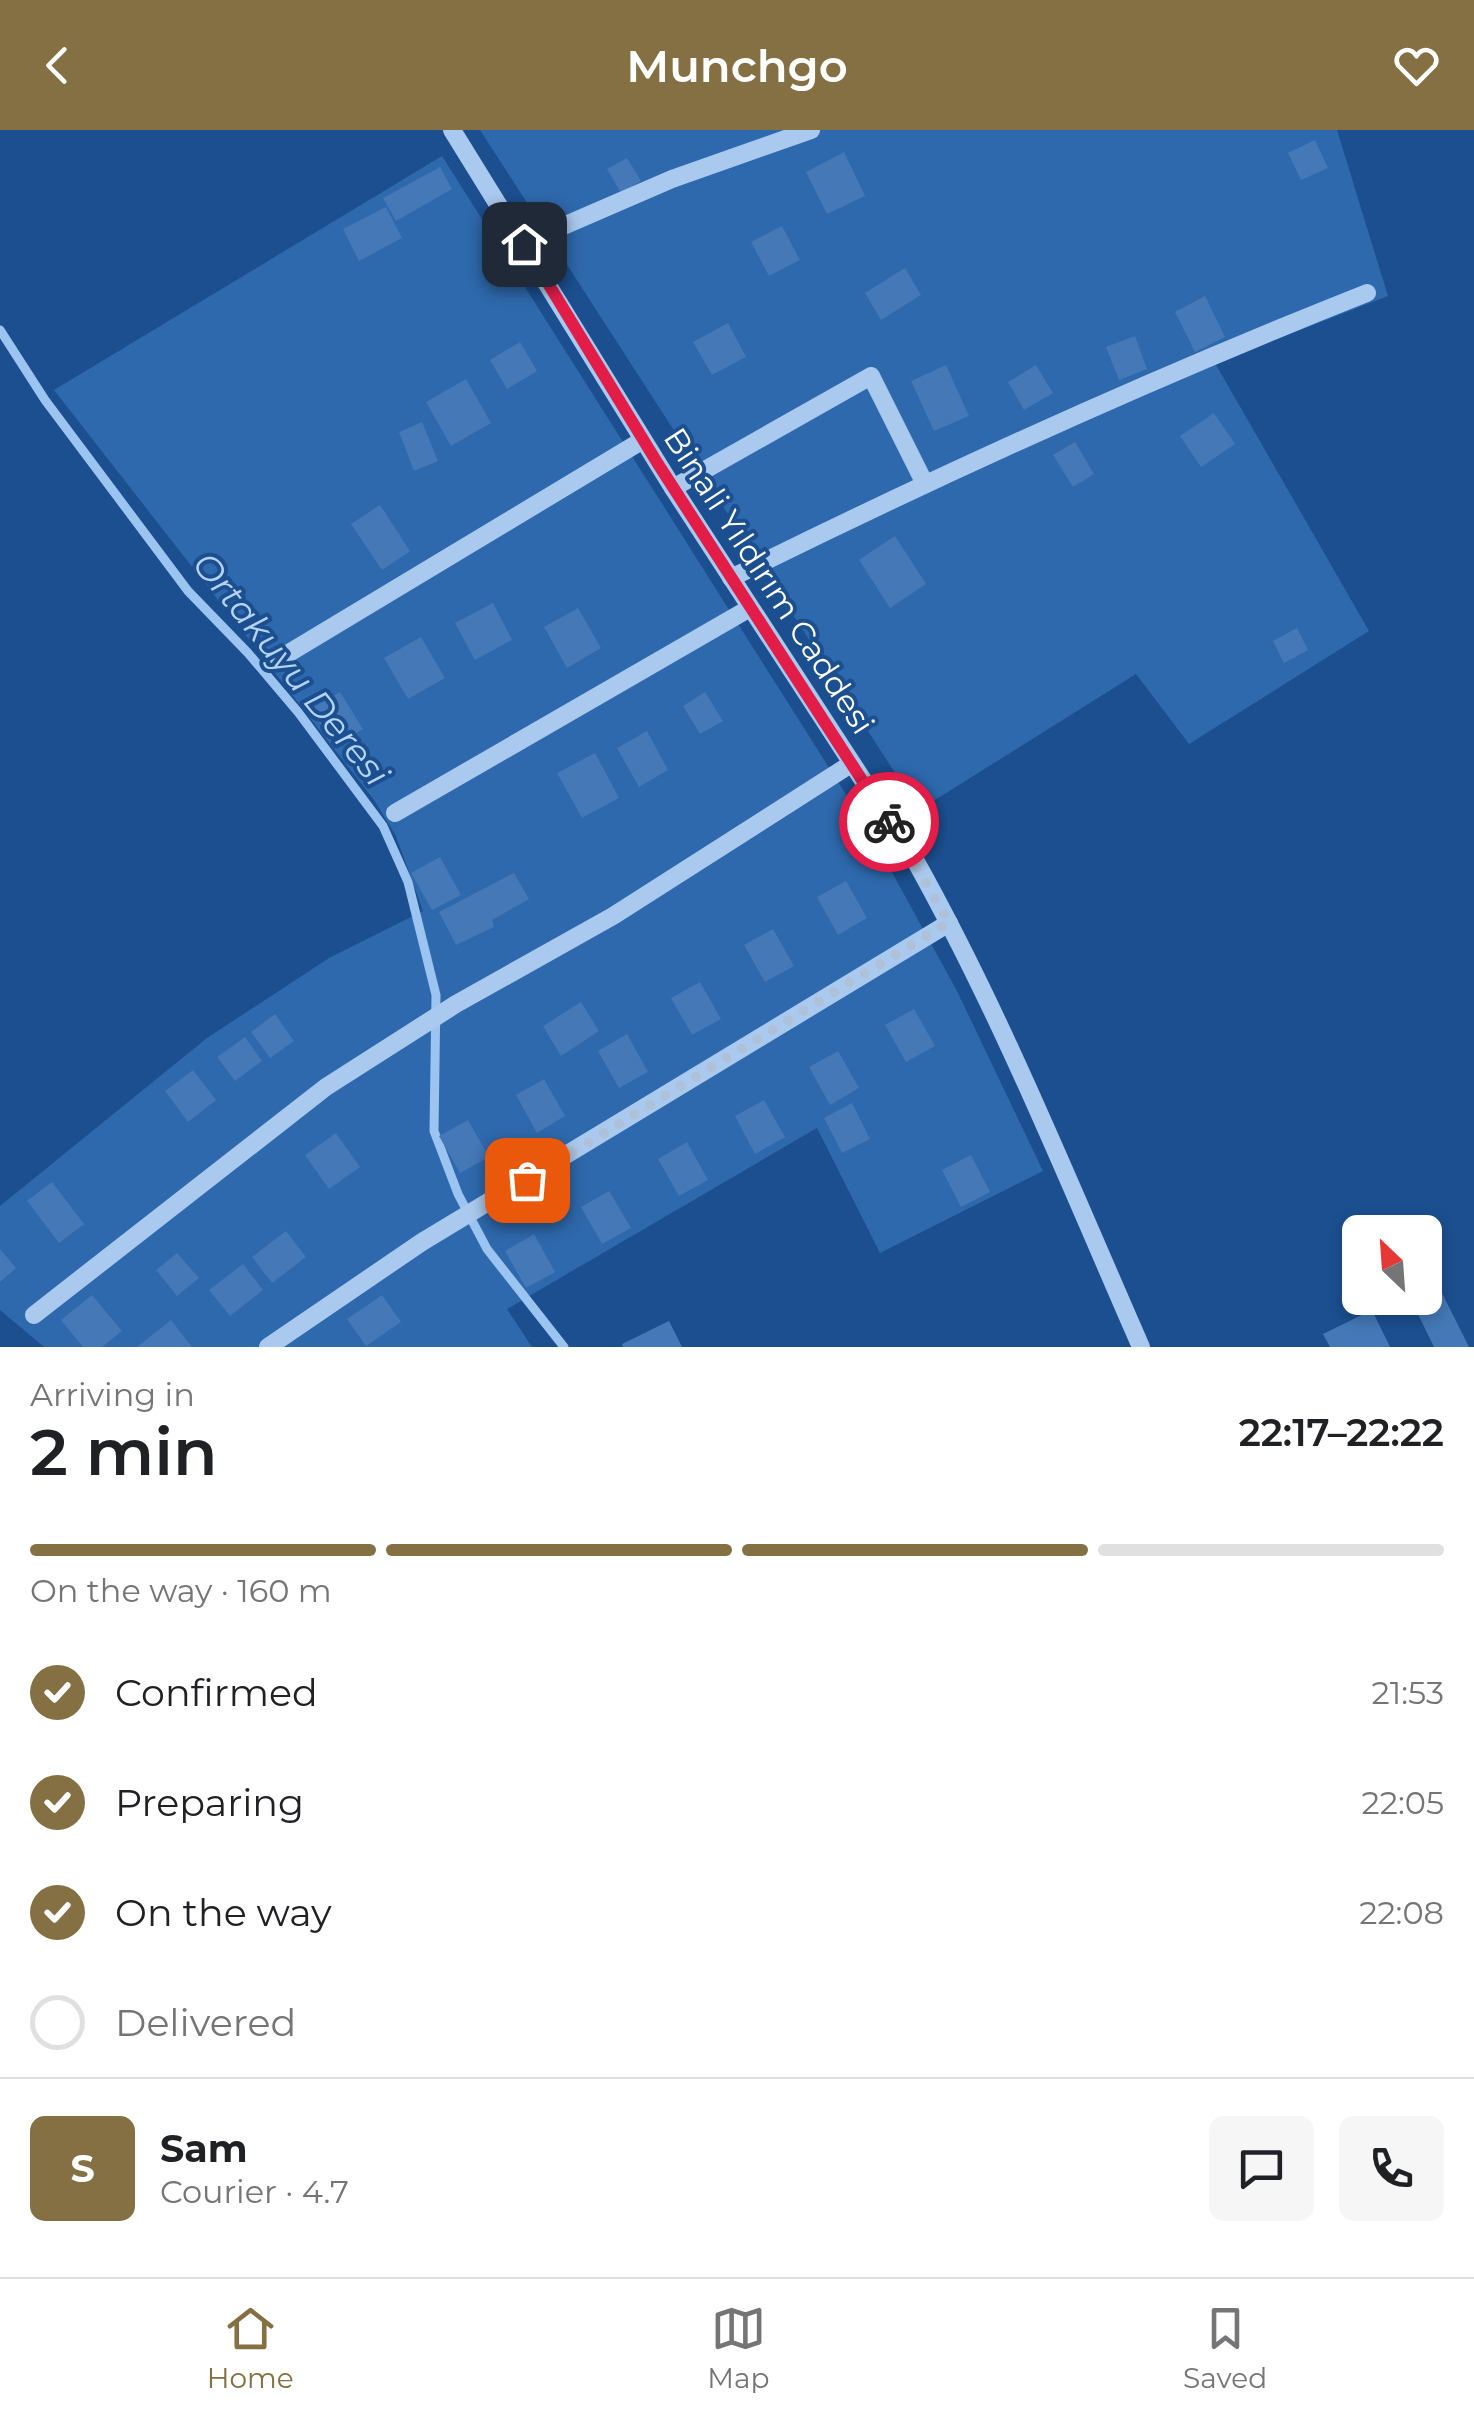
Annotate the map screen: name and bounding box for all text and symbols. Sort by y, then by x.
icon: back [30,38,85,93]
text: Munchgo [626,38,848,93]
icon: heart [1389,38,1444,93]
pin [482,202,567,287]
icon: home [497,217,552,272]
street label: Binali Yıldırım Caddesi [656,420,883,741]
water label: Ortakuyu Deresi [184,543,399,795]
courier [839,772,939,872]
icon: bike [862,795,917,850]
pin [485,1138,570,1223]
icon: bag [500,1153,555,1208]
north arrow [1342,1215,1442,1315]
map controls [1342,1215,1442,1315]
text: Arriving in [30,1375,195,1414]
text: 22:17–22:22 [1239,1409,1444,1456]
text: 2 min [30,1412,218,1491]
text: On the way · 160 m [30,1571,332,1610]
icon: check [30,1665,85,1720]
text: Confirmed [115,1669,318,1716]
text: 21:53 [1371,1673,1444,1712]
icon: check [30,1775,85,1830]
text: Preparing [115,1779,304,1826]
text: 22:05 [1362,1783,1444,1822]
icon: check [30,1885,85,1940]
text: On the way [115,1889,332,1936]
text: 22:08 [1359,1893,1444,1932]
text: Delivered [115,1999,296,2046]
button: chat [1209,2116,1314,2221]
button: phone [1339,2116,1444,2221]
text: Sam [160,2125,248,2172]
text: S [70,2145,95,2192]
text: Courier · 4.7 [160,2172,349,2211]
tab: Home [207,2301,294,2395]
tab: Map [707,2301,770,2395]
tab: Saved [1183,2301,1267,2395]

